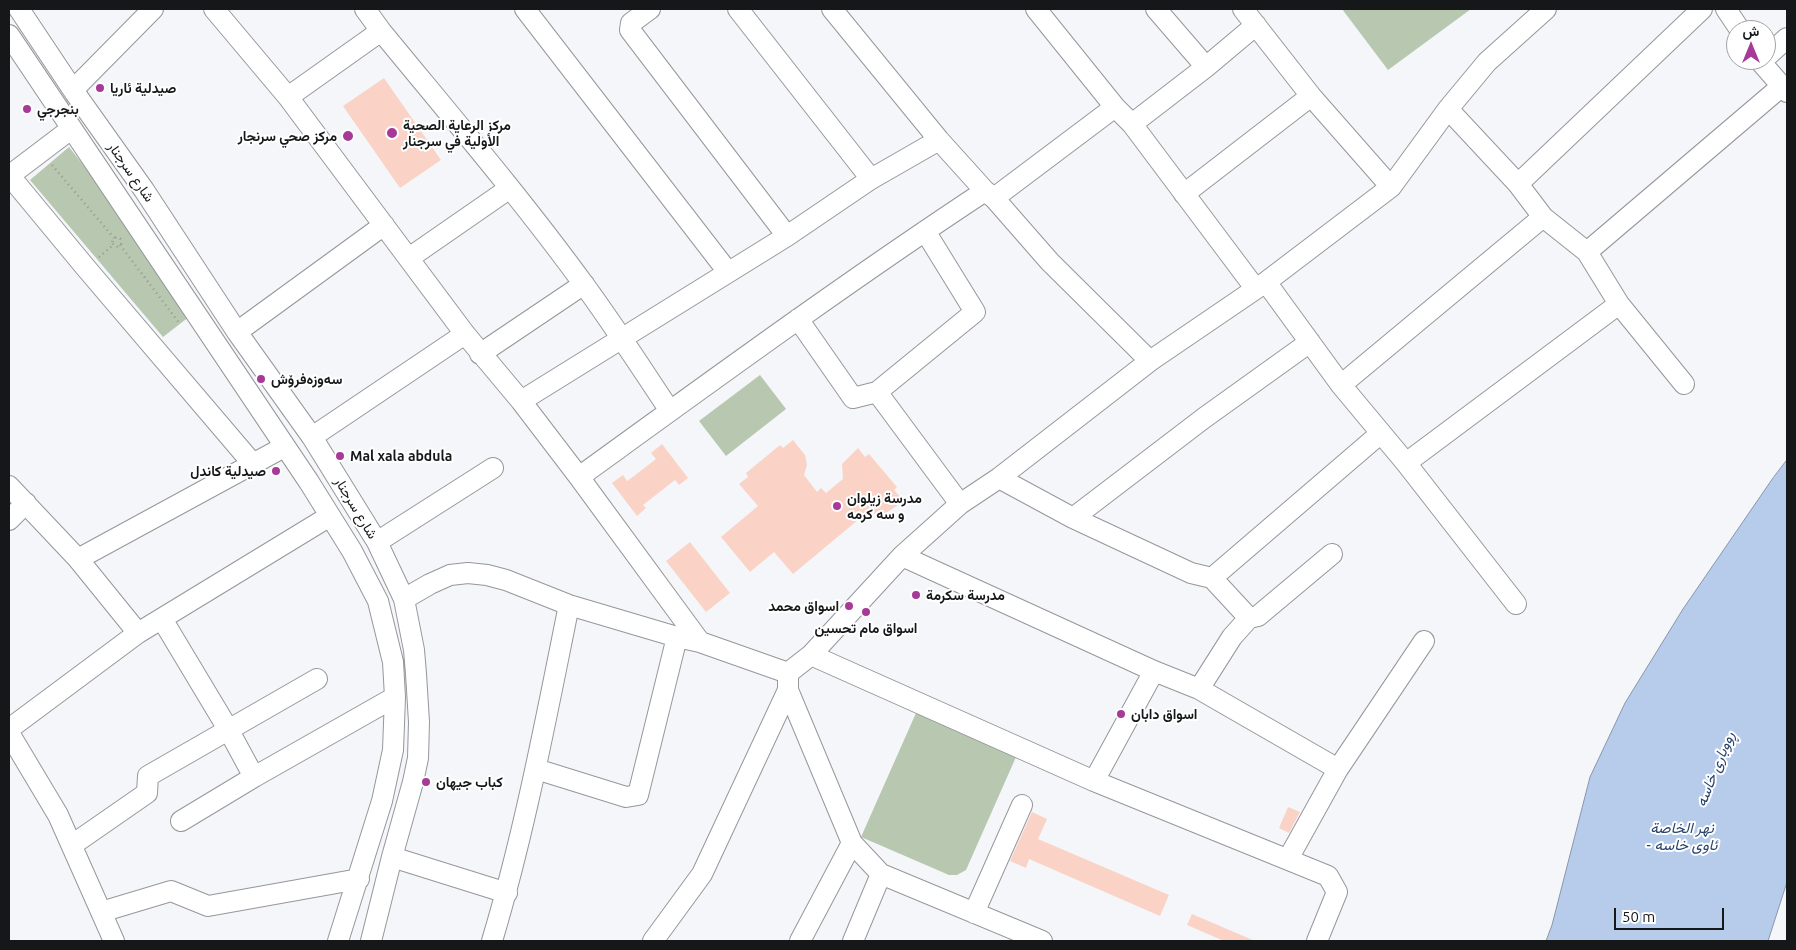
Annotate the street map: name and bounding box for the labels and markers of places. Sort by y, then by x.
place label: صيدلية ئاريا [110,80,176,96]
marker: صيدلية ئاريا [94,82,106,94]
place label: بنجرجي [37,101,79,117]
marker: بنجرجي [21,103,33,115]
place label: مركز الرعاية الصحية الأولية في سرجنار [403,117,511,150]
marker: مركز الرعاية الصحية الأولية في سرجنار [385,126,399,140]
place label: مركز صحي سرنجار [238,128,337,144]
marker: مركز صحي سرنجار [341,129,355,143]
place label: سەوزەفرۆش [271,371,342,387]
marker: سەوزەفرۆش [255,373,267,385]
place label: Mal xala abdula [350,448,452,464]
marker: Mal xala abdula [334,450,346,462]
place label: صيدلية كاندل [190,463,266,479]
marker: صيدلية كاندل [270,465,282,477]
place label: مدرسة زيلوان و سه كرمه [847,490,922,522]
marker: مدرسة زيلوان و سه كرمه [831,500,843,512]
place label: مدرسة سكرمة [926,587,1005,603]
marker: مدرسة سكرمة [910,589,922,601]
place label: اسواق محمد [768,598,839,614]
marker: اسواق محمد [843,600,855,612]
marker: اسواق مام تحسين [860,606,872,618]
place label: اسواق مام تحسين [815,620,917,636]
place label: اسواق دابان [1131,706,1197,722]
marker: اسواق دابان [1115,708,1127,720]
place label: كباب جيهان [436,774,503,790]
marker: كباب جيهان [420,776,432,788]

